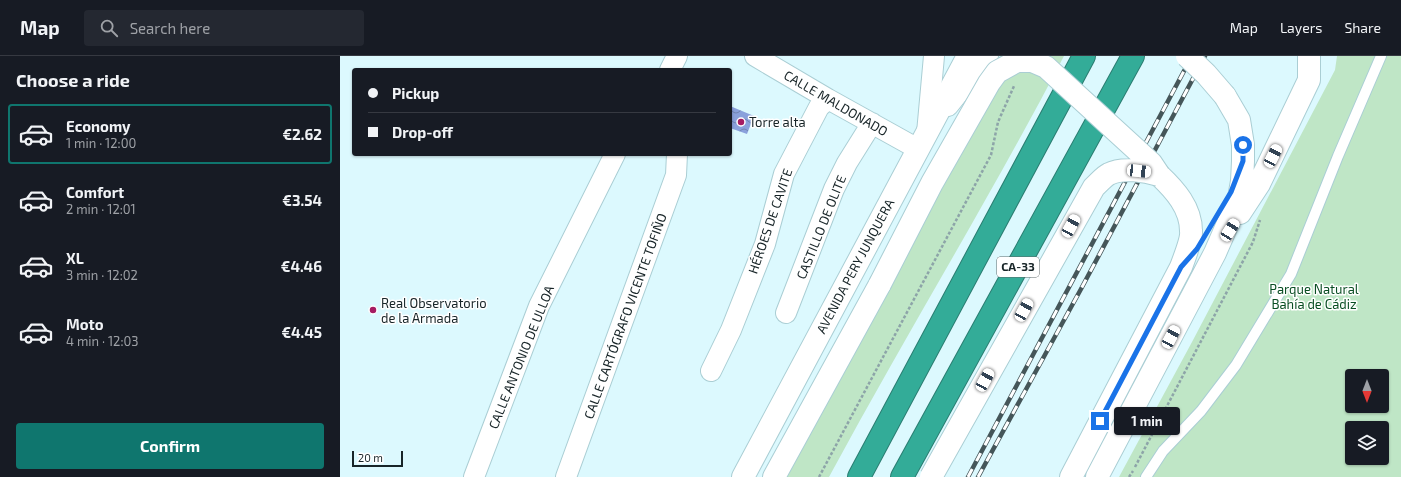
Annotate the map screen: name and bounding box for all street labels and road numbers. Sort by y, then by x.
street label: CALLE MALDONADO [781,67,891,139]
street label: HÉROES DE CAVITE [744,166,796,276]
street label: CASTILLO DE OLITE [793,173,849,281]
street label: AVENIDA PERY JUNQUERA [813,196,897,336]
street label: CALLE CARTÓGRAFO VICENTE TOFIÑO [579,211,670,421]
road number: CA-33 [997,257,1039,277]
street label: CALLE ANTONIO DE ULLOA [485,283,557,431]

